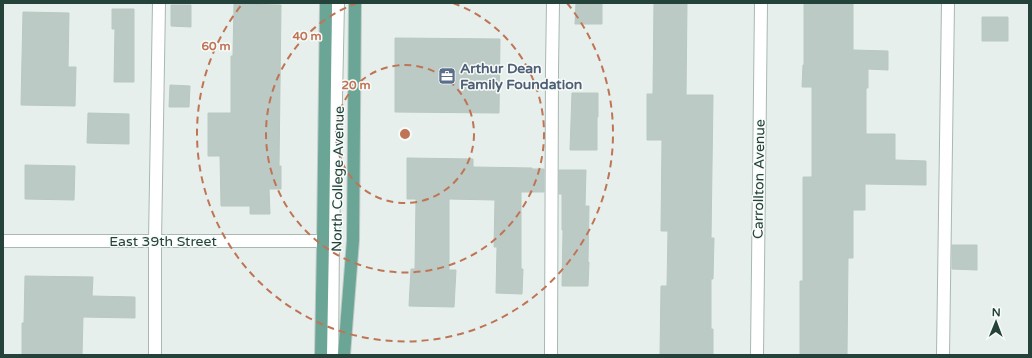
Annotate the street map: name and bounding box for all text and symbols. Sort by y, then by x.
text: 40 m [292,29,322,43]
text: 60 m [201,39,231,53]
place label: Arthur Dean Family Foundation [460,60,582,93]
office icon: Arthur Dean Family Foundation [437,66,457,86]
text: 20 m [341,78,371,92]
street label: North College Avenue [328,106,348,252]
street label: Carrollton Avenue [749,119,769,239]
centre of rings [398,127,412,141]
street label: East 39th Street [109,233,217,250]
north arrow [976,302,1016,342]
text: N [992,306,1001,319]

